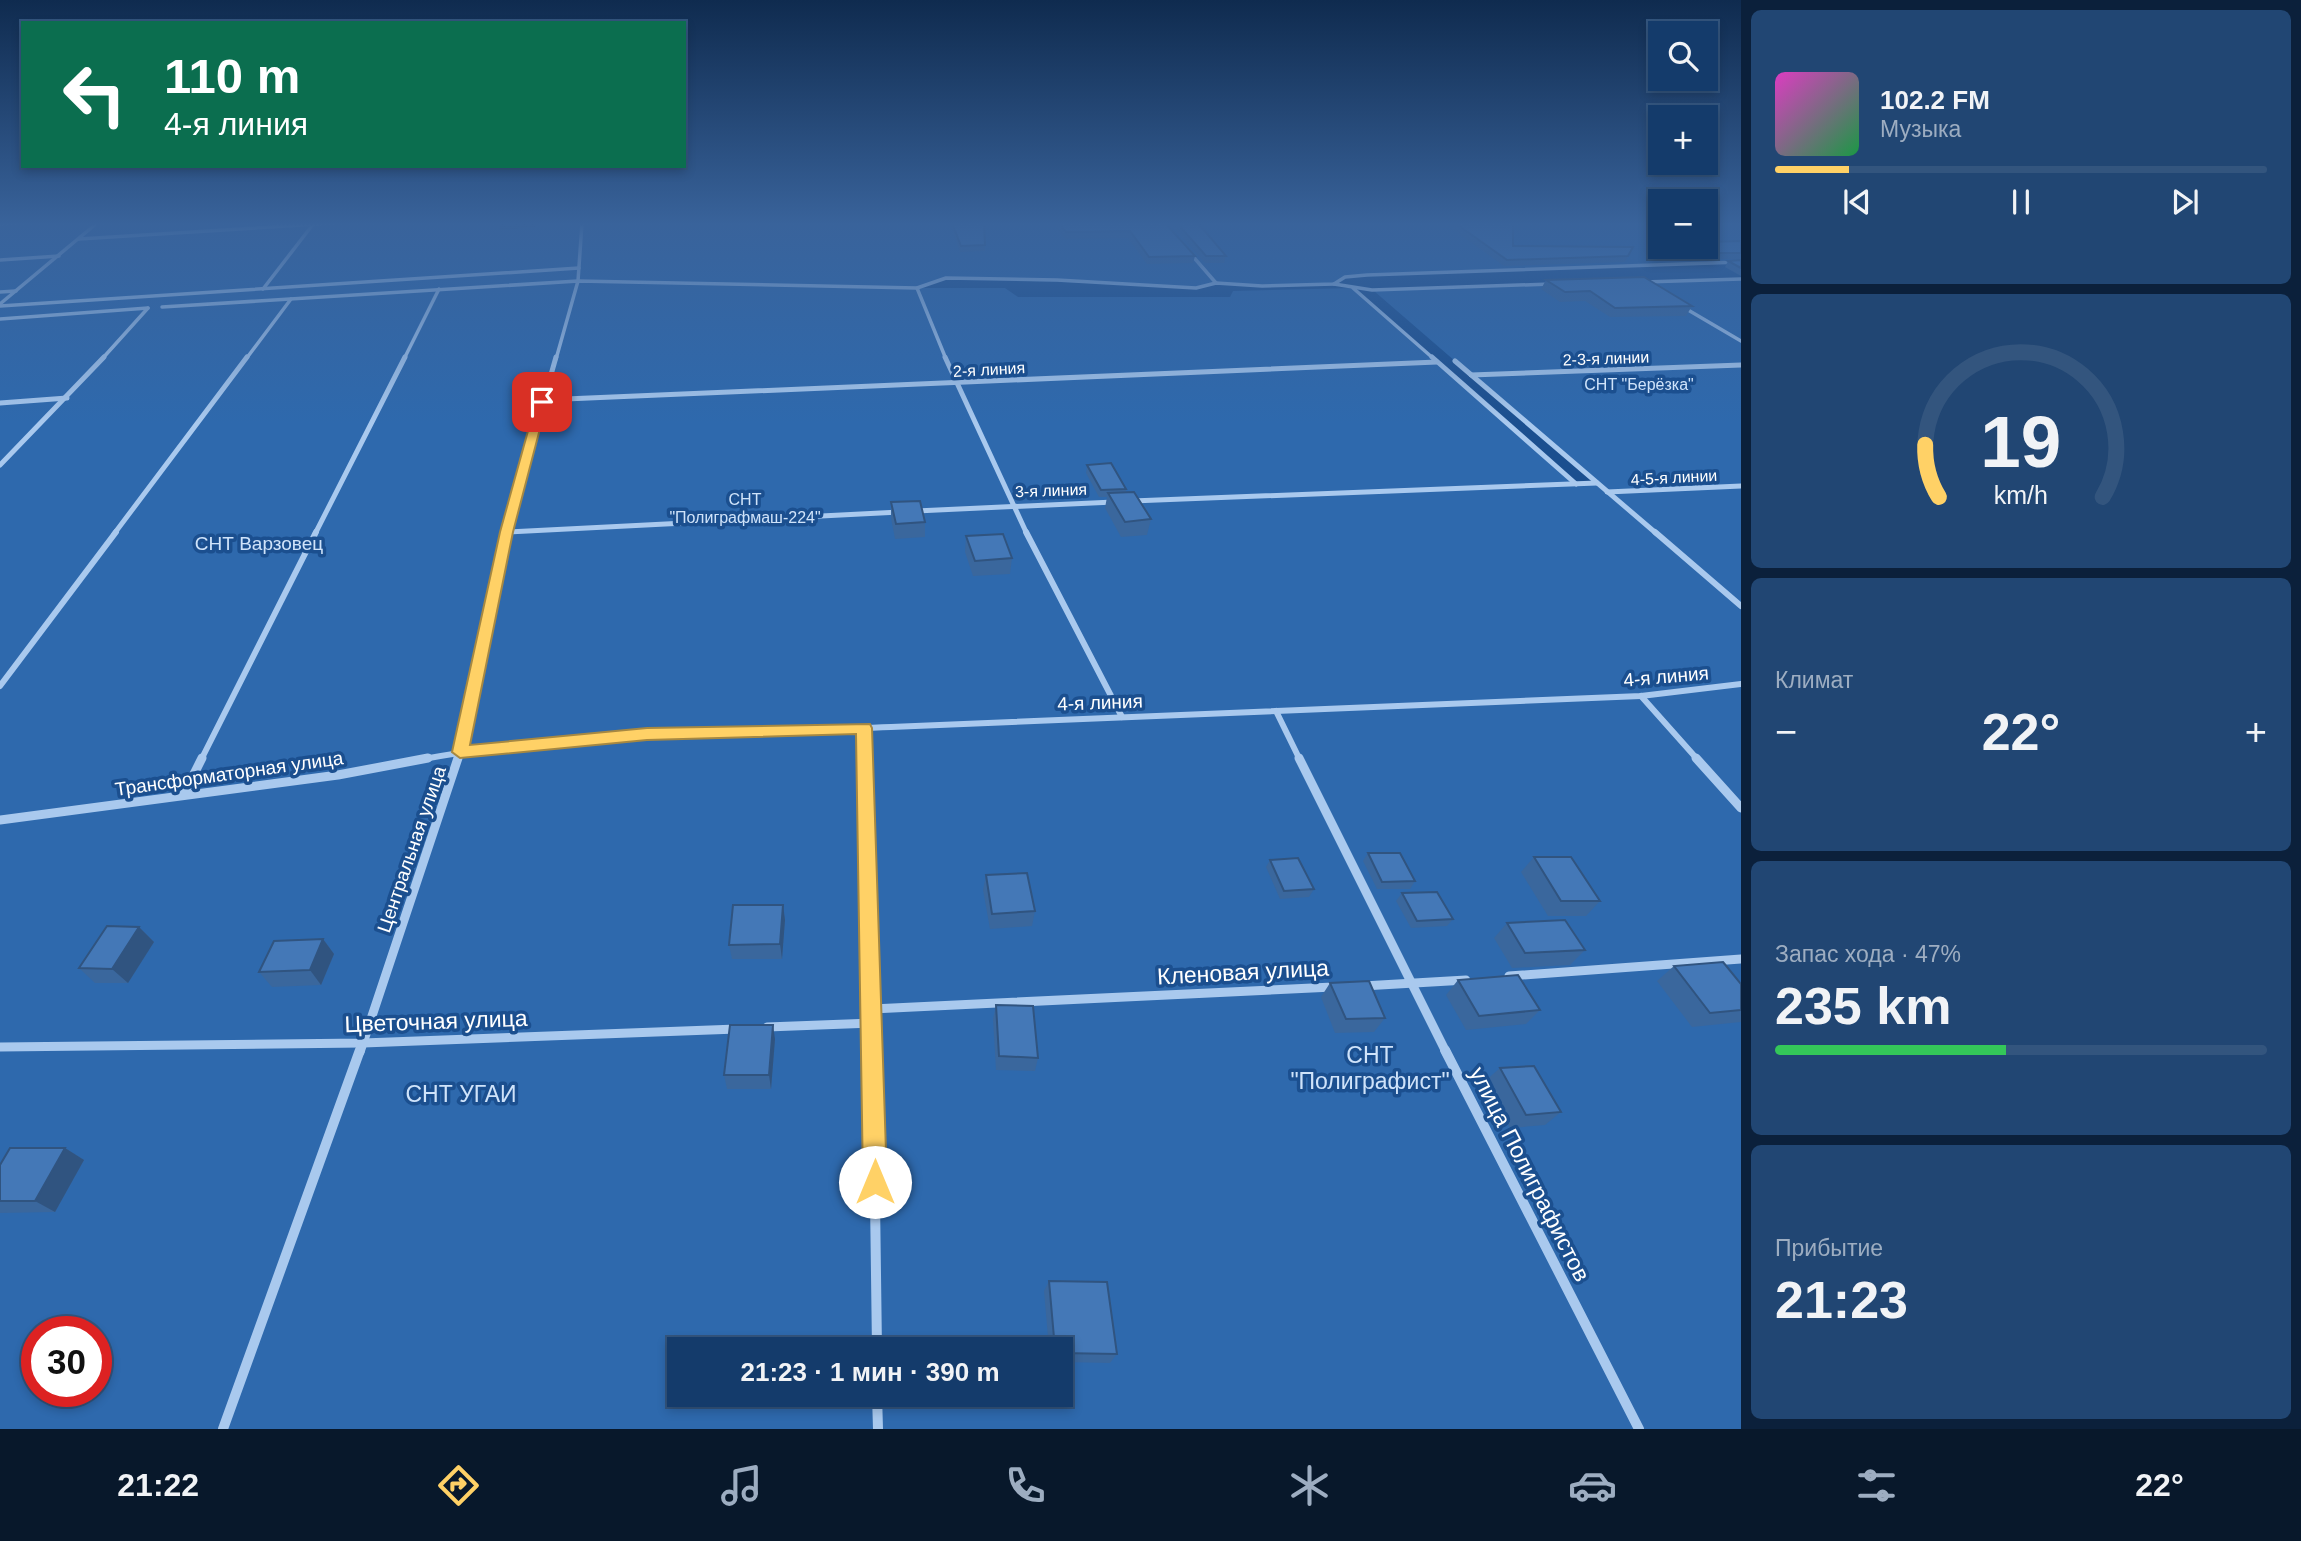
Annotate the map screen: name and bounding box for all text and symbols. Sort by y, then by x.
map controls [1648,21,1718,259]
button: search [1648,21,1718,91]
icon: left [49,49,140,140]
text: 110 m [164,49,300,103]
text: 102.2 FM [1880,85,1990,115]
button: + [1648,105,1718,175]
text: 4-я линия [164,106,308,142]
text: Музыка [1880,116,1961,142]
icon: previous [1838,183,1876,221]
icon: pause [2002,183,2040,221]
icon: next [2166,183,2204,221]
button: − [1648,189,1718,259]
street label: 2-3-я линии [1562,348,1650,369]
street label: 2-я линия [953,359,1025,380]
pin [512,372,572,432]
park label: СНТ "Берёзка" [1584,376,1694,393]
icon: arrive [523,383,561,421]
text: 19 [1981,401,2061,482]
street label: 4-5-я линии [1630,467,1718,488]
text: km/h [1994,480,2048,508]
street label: 3-я линия [1015,481,1087,500]
park label: СНТ "Полиграфмаш-224" [669,491,821,526]
park label: СНТ Варзовец [195,533,323,554]
street label: 4-я линия [1623,662,1710,691]
text: Климат [1775,667,1853,693]
street label: 4-я линия [1057,691,1143,714]
text: 22° [1982,703,2060,761]
text: − [1775,711,1797,753]
text: + [2245,711,2267,753]
street label: Трансформаторная улица [114,747,345,800]
street label: Центральная улица [373,763,450,935]
text: Запас хода · 47% [1775,941,1961,967]
street label: Кленовая улица [1156,955,1330,989]
text: 235 km [1775,977,1951,1035]
street label: Цветочная улица [344,1005,528,1037]
park label: СНТ "Полиграфист" [1290,1042,1450,1094]
street label: улица Полиграфистов [1465,1062,1595,1286]
park label: СНТ УГАИ [405,1081,517,1107]
position arrow [838,1145,912,1219]
text: Прибытие [1775,1235,1883,1261]
text: 21:23 [1775,1271,1908,1329]
speed limit sign: 30 [21,1316,112,1407]
text: 21:23 · 1 мин · 390 m [740,1357,1000,1387]
icon: directions [434,1461,483,1510]
icon: music [717,1461,766,1510]
icon: phone [1001,1461,1050,1510]
icon: climate [1285,1461,1334,1510]
icon: car [1568,1461,1617,1510]
icon: filters [1852,1461,1901,1510]
text: 21:22 [117,1467,199,1503]
text: 22° [2135,1467,2184,1503]

